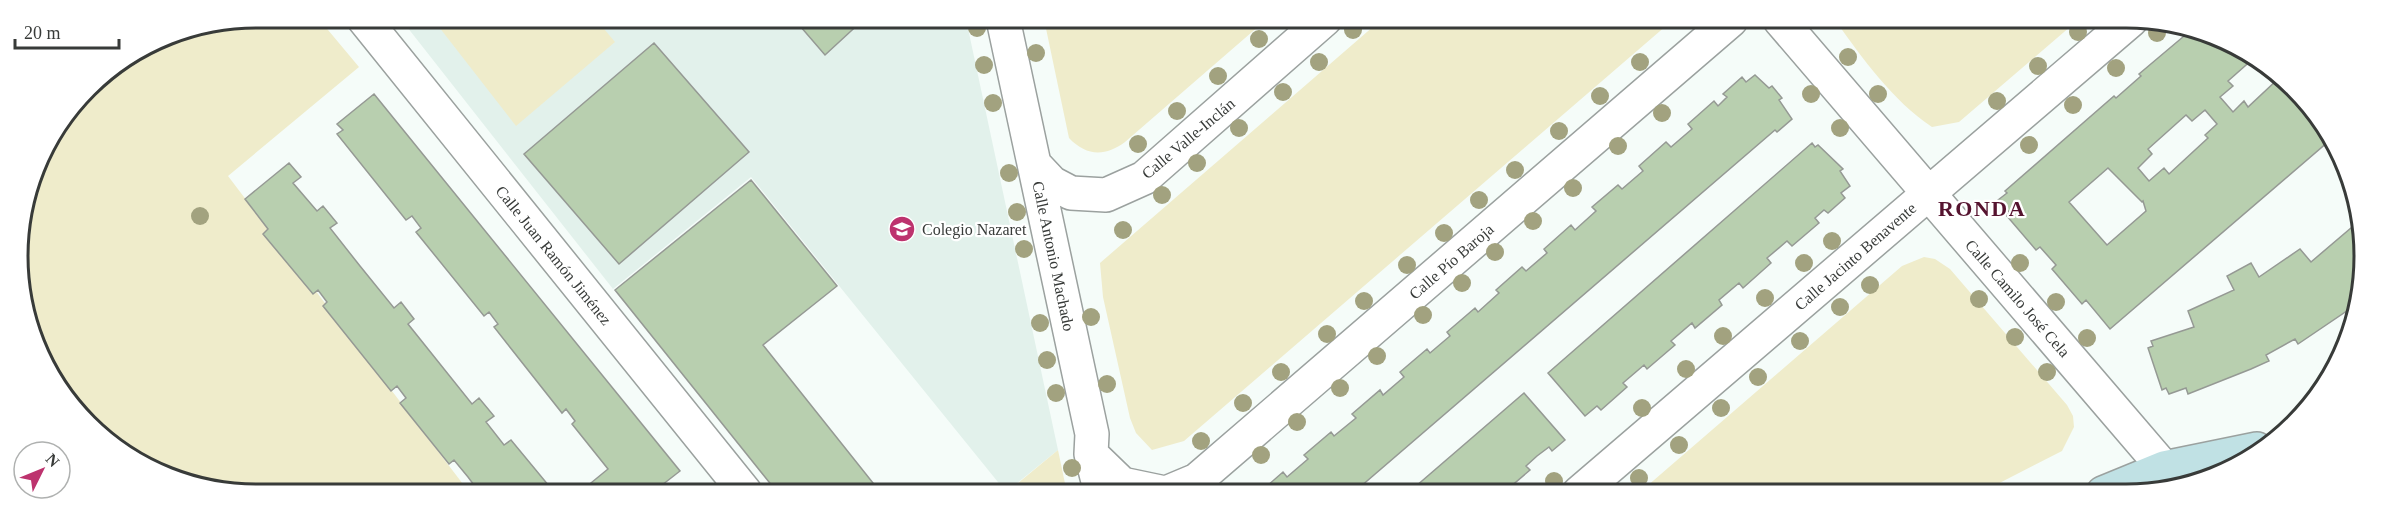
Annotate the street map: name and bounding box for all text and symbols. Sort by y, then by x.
scale bar [15,12,118,50]
text: 20 m [24,23,61,43]
street label: Calle Valle-Inclán [1139,95,1238,182]
street label: Calle Antonio Machado [1029,180,1078,333]
street label: Calle Juan Ramón Jiménez [492,182,615,328]
district label: RONDA [1938,196,2026,221]
street label: Calle Jacinto Benavente [1791,199,1919,314]
school or university icon: Colegio Nazaret [887,214,917,244]
street label: Calle Pío Baroja [1406,220,1497,303]
place label: Colegio Nazaret [922,221,1027,239]
street label: Calle Camilo José Cela [1962,236,2073,360]
north arrow [12,440,72,500]
text: N [42,450,63,470]

